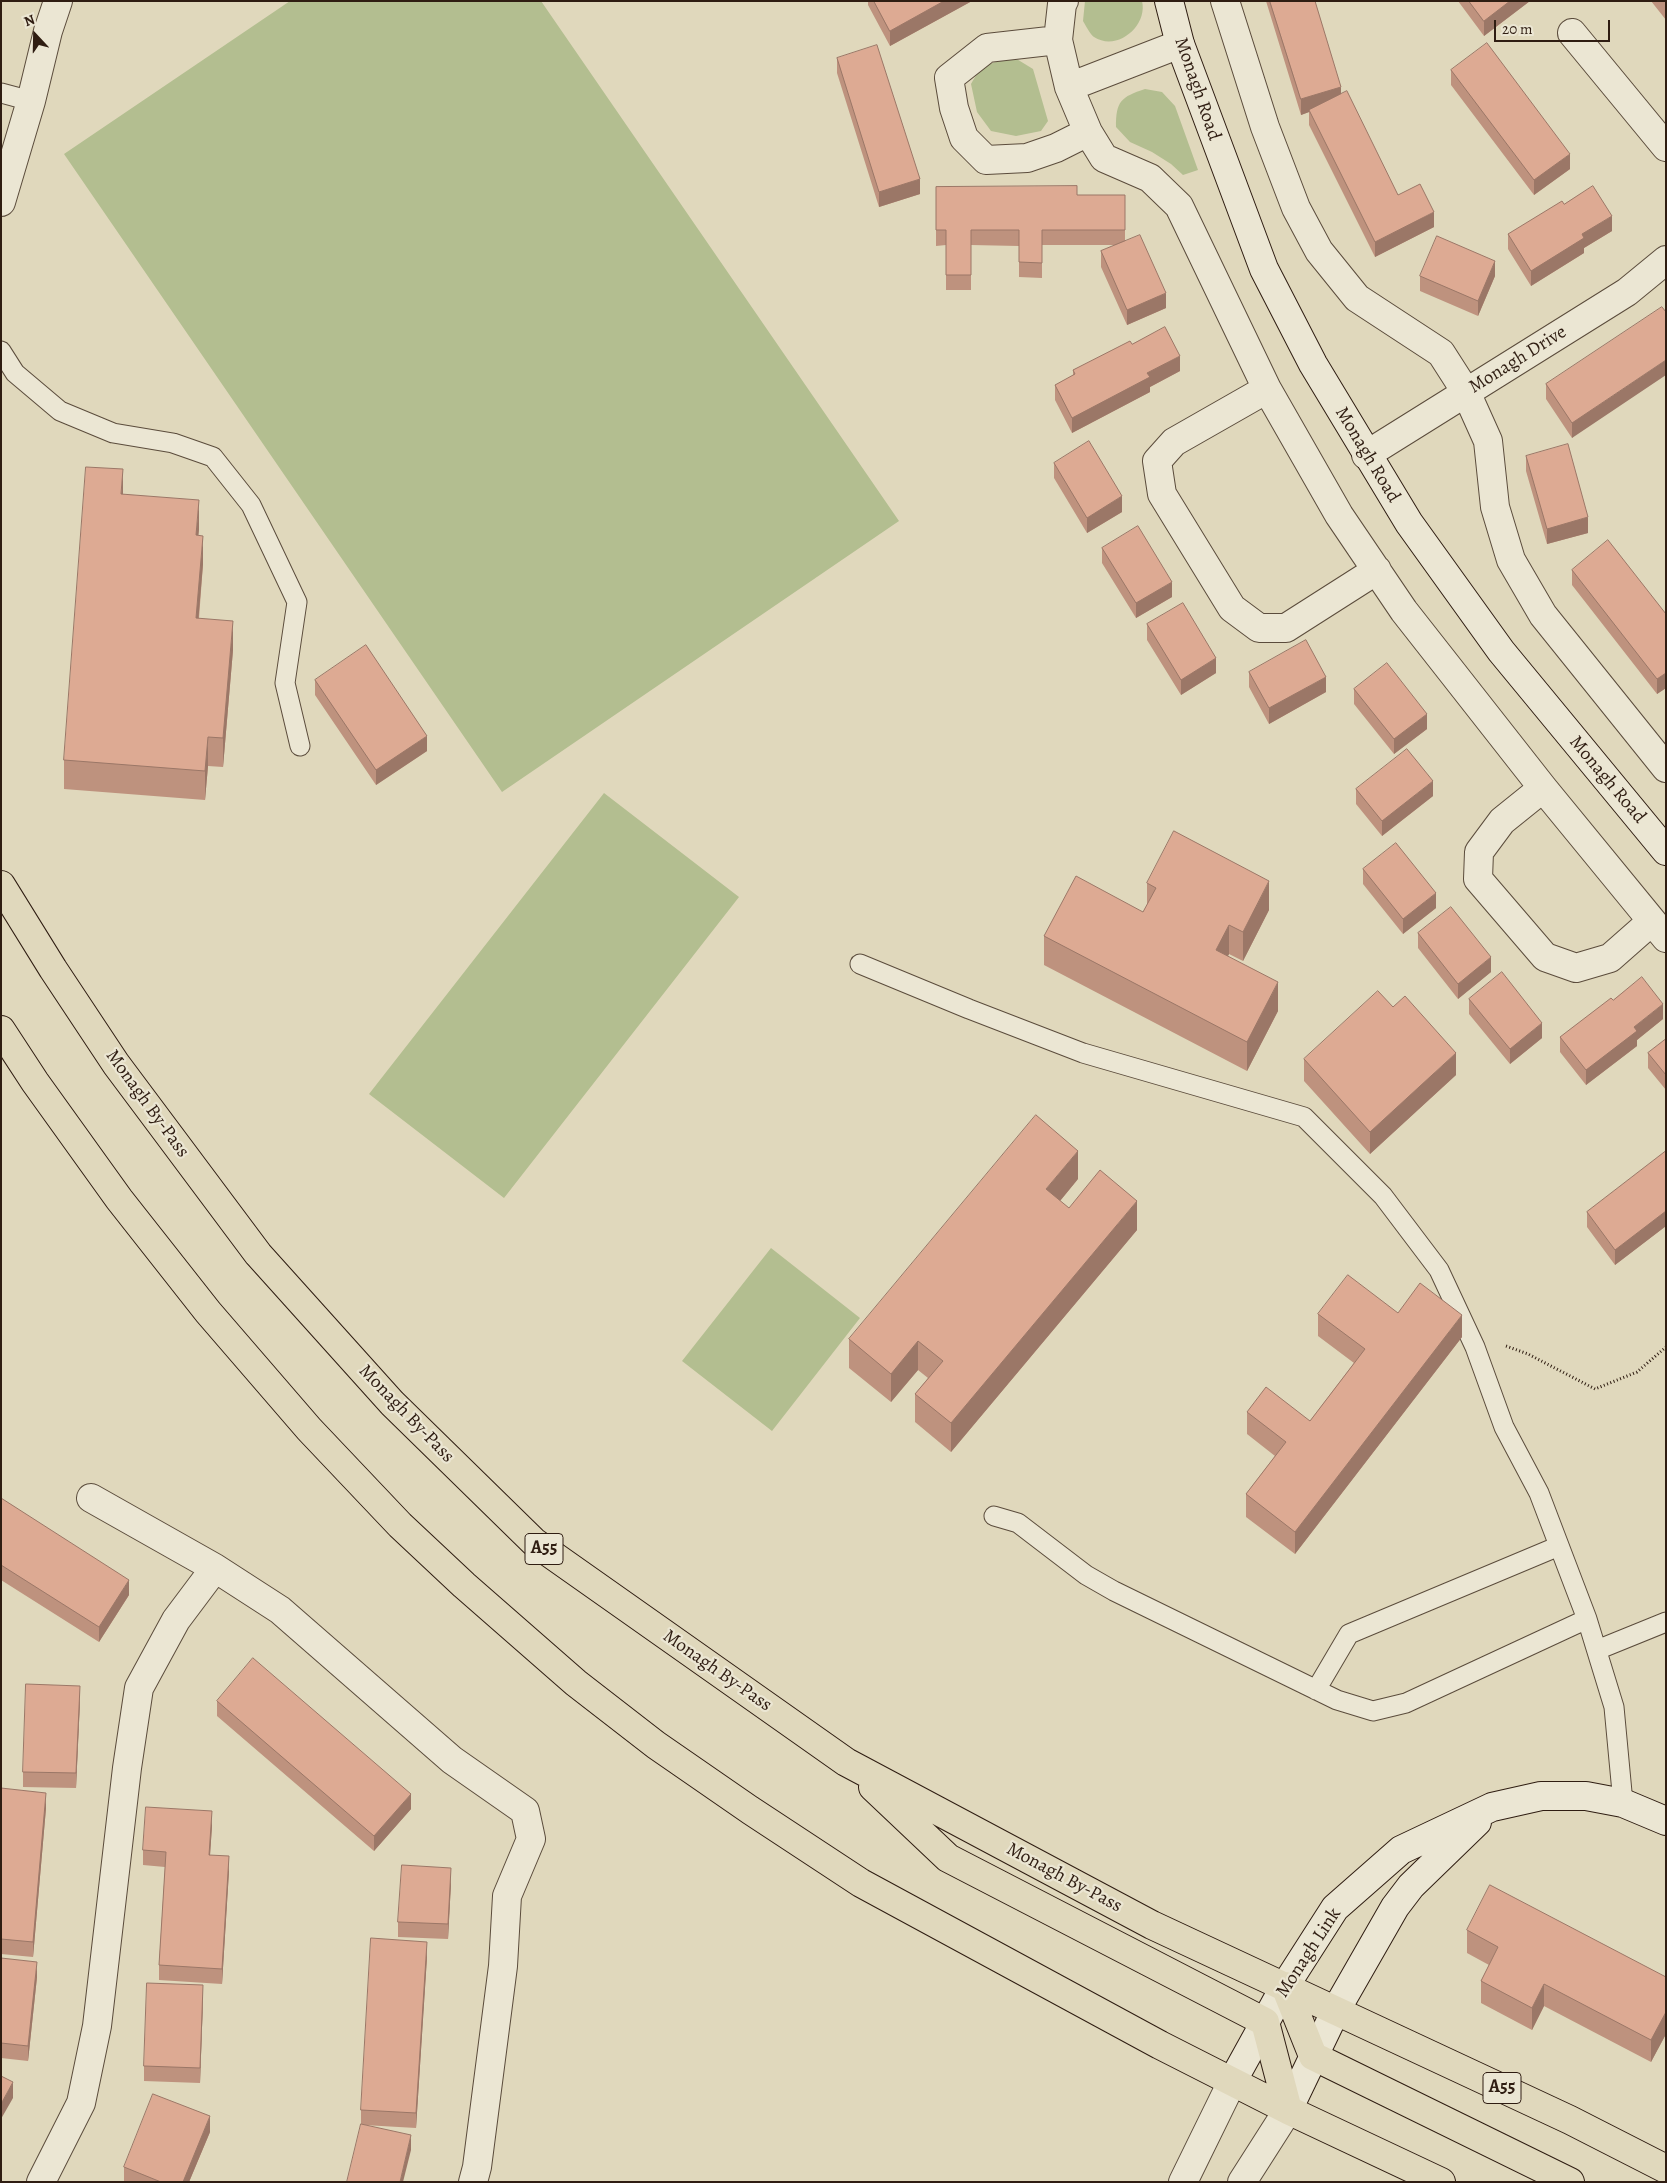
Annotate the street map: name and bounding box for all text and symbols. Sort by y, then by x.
north arrow [10,10,60,60]
text: N [21,10,38,31]
scale bar [1497,10,1613,42]
text: 20 m [1502,19,1533,39]
street label: Monagh Road [1169,35,1225,143]
street label: Monagh Drive [1465,321,1571,399]
street label: Monagh Road [1330,403,1404,507]
street label: Monagh Road [1564,732,1650,828]
street label: Monagh By-Pass [100,1046,194,1162]
street label: Monagh By-Pass [353,1360,459,1468]
road number: A55 [525,1534,563,1565]
street label: Monagh By-Pass [658,1625,776,1717]
street label: Monagh By-Pass [1002,1838,1126,1918]
street label: Monagh Link [1271,1904,1347,2002]
road number: A55 [1483,2072,1521,2104]

